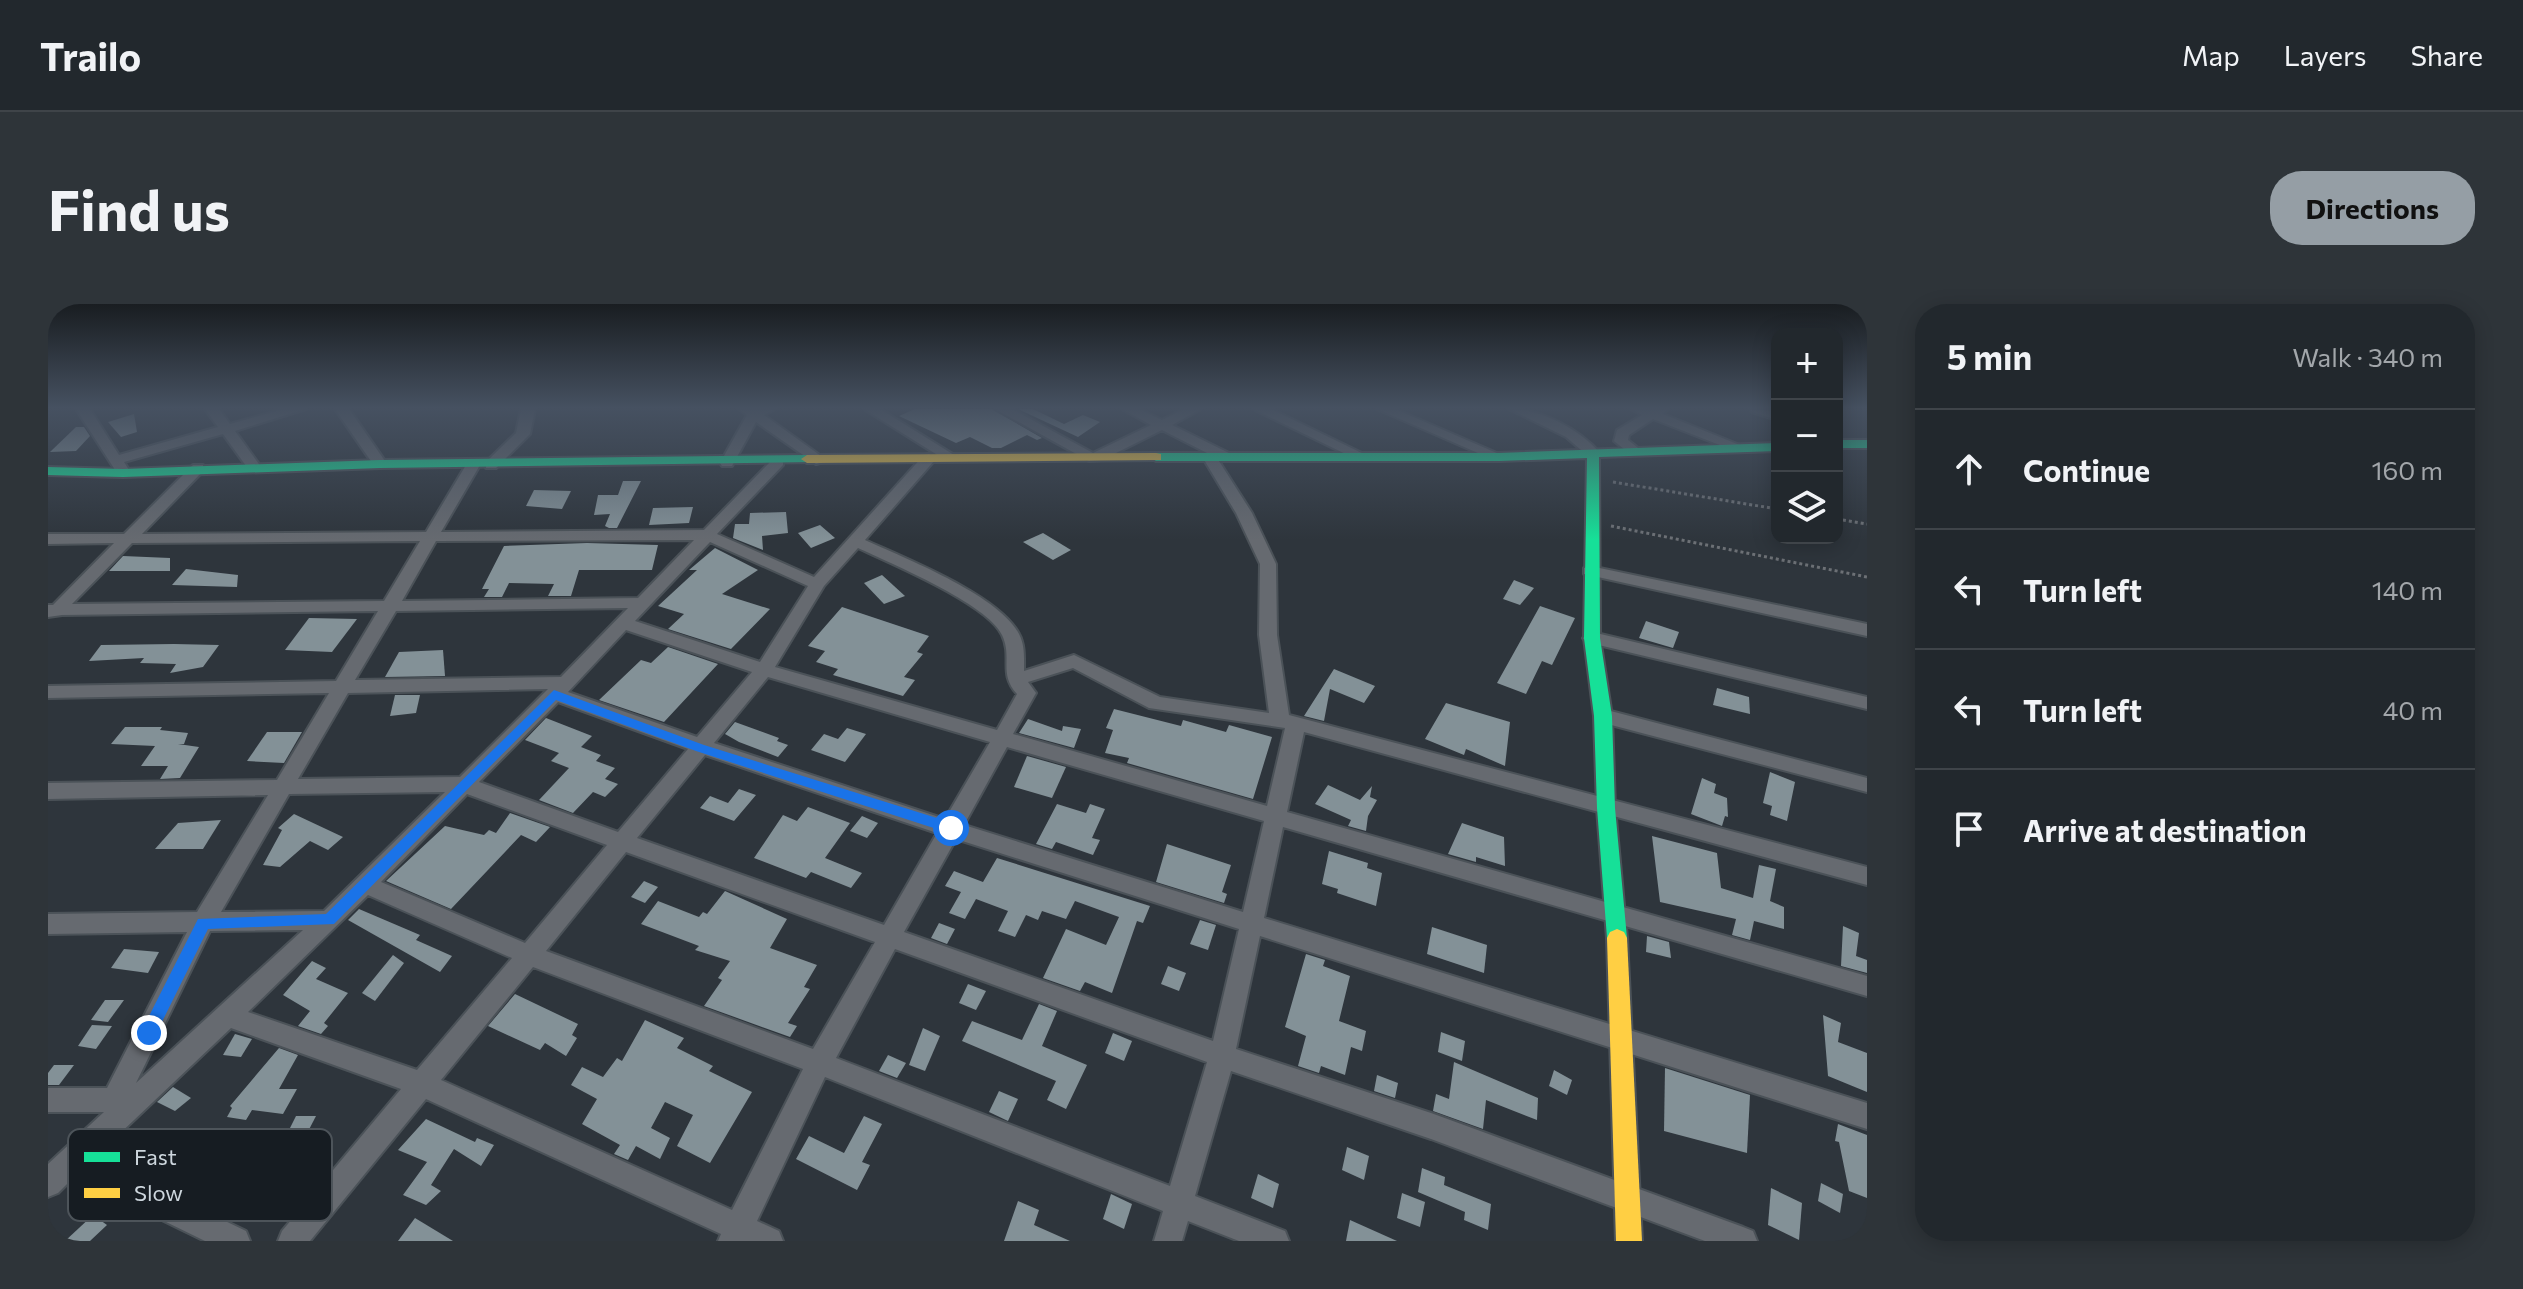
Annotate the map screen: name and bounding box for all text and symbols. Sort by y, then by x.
text: Trailo [40,32,141,79]
text: Map [2182,38,2240,72]
text: Layers [2284,38,2366,72]
text: Share [2410,38,2483,72]
button: Directions [2270,171,2475,245]
text: Find us [48,174,230,243]
map controls [1771,328,1843,544]
button: + [1771,328,1843,400]
text: 5 min [1947,335,2032,377]
text: Walk · 340 m [2292,341,2443,372]
button: − [1771,400,1843,472]
icon: ahead [1947,447,1991,491]
text: Continue [2023,451,2150,488]
text: 160 m [2371,454,2443,485]
button: layers [1771,472,1843,544]
icon: left [1947,567,1991,611]
text: Turn left [2023,571,2142,608]
text: 140 m [2372,574,2443,605]
icon: left [1947,687,1991,731]
text: Turn left [2023,691,2142,728]
text: 40 m [2383,694,2443,725]
icon: arrive [1947,807,1991,851]
route start [933,810,969,846]
text: Arrive at destination [2023,811,2307,848]
route end [131,1015,167,1051]
legend [68,1129,332,1221]
text: Fast [134,1143,177,1170]
text: Slow [134,1179,183,1206]

